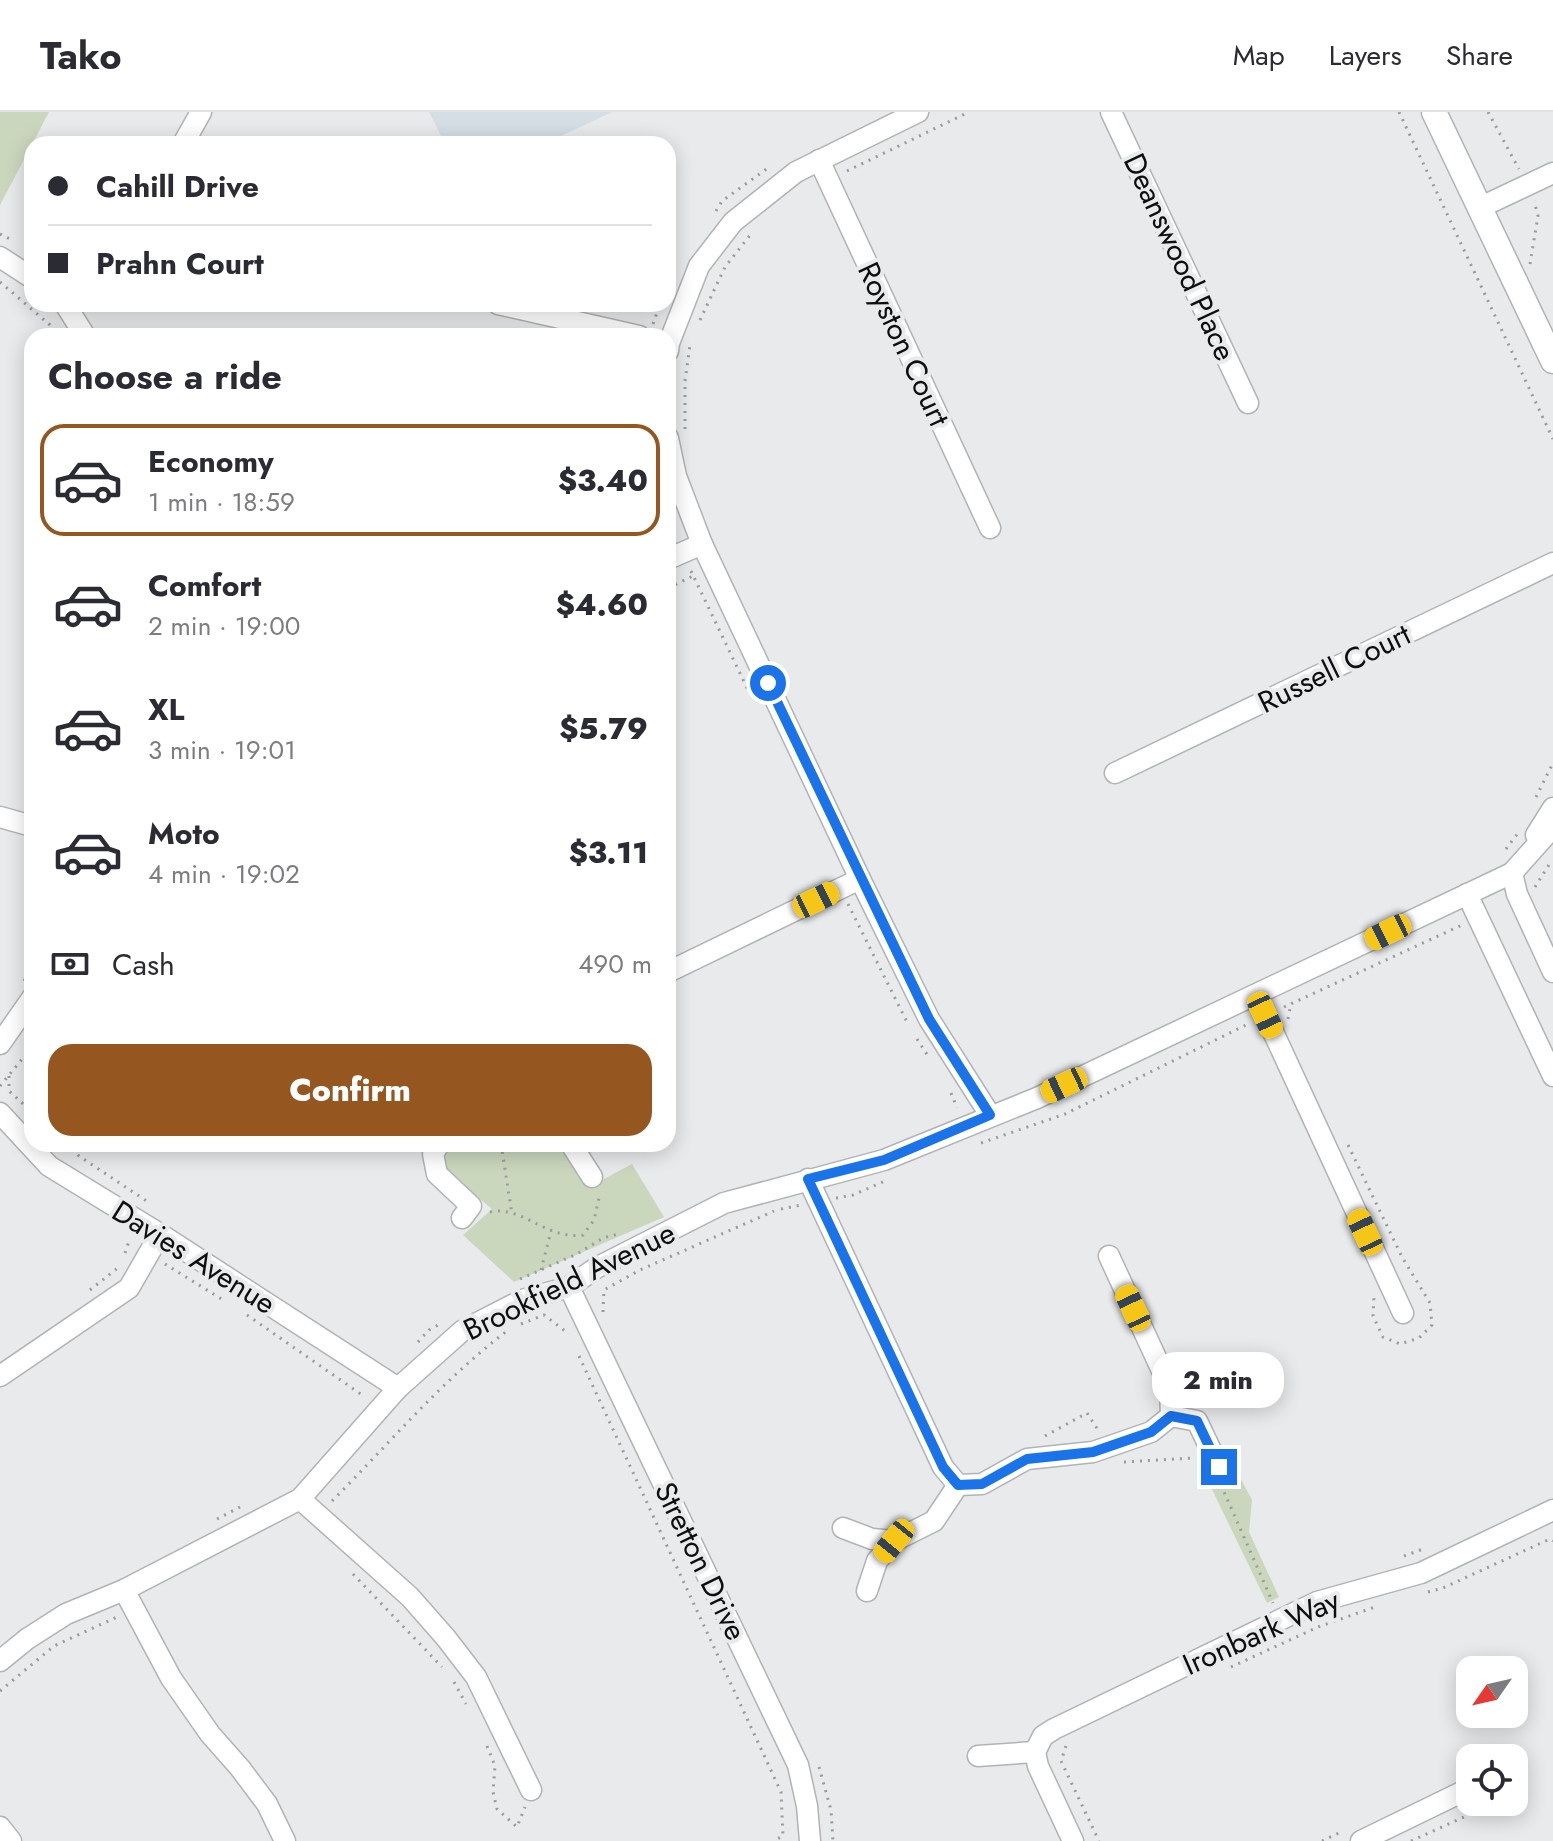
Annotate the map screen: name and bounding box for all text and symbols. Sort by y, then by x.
text: Tako [40,28,122,83]
text: Map [1233,35,1285,76]
text: Layers [1329,35,1402,76]
text: Share [1446,35,1513,76]
street label: Deanswood Place [1113,146,1247,368]
text: Cahill Drive [96,165,259,208]
text: Prahn Court [96,242,264,285]
street label: Royston Court [847,255,961,434]
text: Choose a ride [48,350,282,402]
text: Economy [148,440,274,483]
icon: car [52,444,124,516]
text: $3.40 [558,459,648,502]
text: 1 min · 18:59 [148,483,295,521]
text: Comfort [148,564,261,607]
icon: car [52,568,124,640]
text: $4.60 [556,583,648,626]
text: 2 min · 19:00 [148,607,300,645]
street label: Russell Court [1250,612,1418,724]
route start [750,665,786,701]
text: XL [148,688,184,731]
icon: car [52,692,124,764]
text: $5.79 [559,707,648,750]
text: 3 min · 19:01 [148,731,296,769]
text: Moto [148,812,220,855]
icon: car [52,816,124,888]
text: $3.11 [569,831,648,874]
text: 4 min · 19:02 [148,855,300,893]
car [789,879,843,921]
car [1361,911,1415,953]
icon: cash [48,942,92,986]
text: Cash [112,943,175,986]
text: 490 m [578,945,652,983]
car [1244,988,1286,1042]
button: Confirm [48,1044,652,1136]
car [1037,1064,1091,1106]
street label: Davies Avenue [104,1190,284,1324]
car [1344,1205,1386,1259]
street label: Brookfield Avenue [456,1211,682,1351]
car [1112,1281,1154,1335]
callout: 2 min [1153,1351,1285,1407]
text: 2 min [1183,1361,1253,1399]
route end [1201,1449,1237,1485]
street label: Stretton Drive [644,1475,758,1647]
car [870,1515,918,1567]
street label: Ironbark Way [1176,1578,1347,1686]
north arrow [1456,1656,1528,1728]
map controls [1456,1656,1528,1816]
button: locate [1456,1744,1528,1816]

